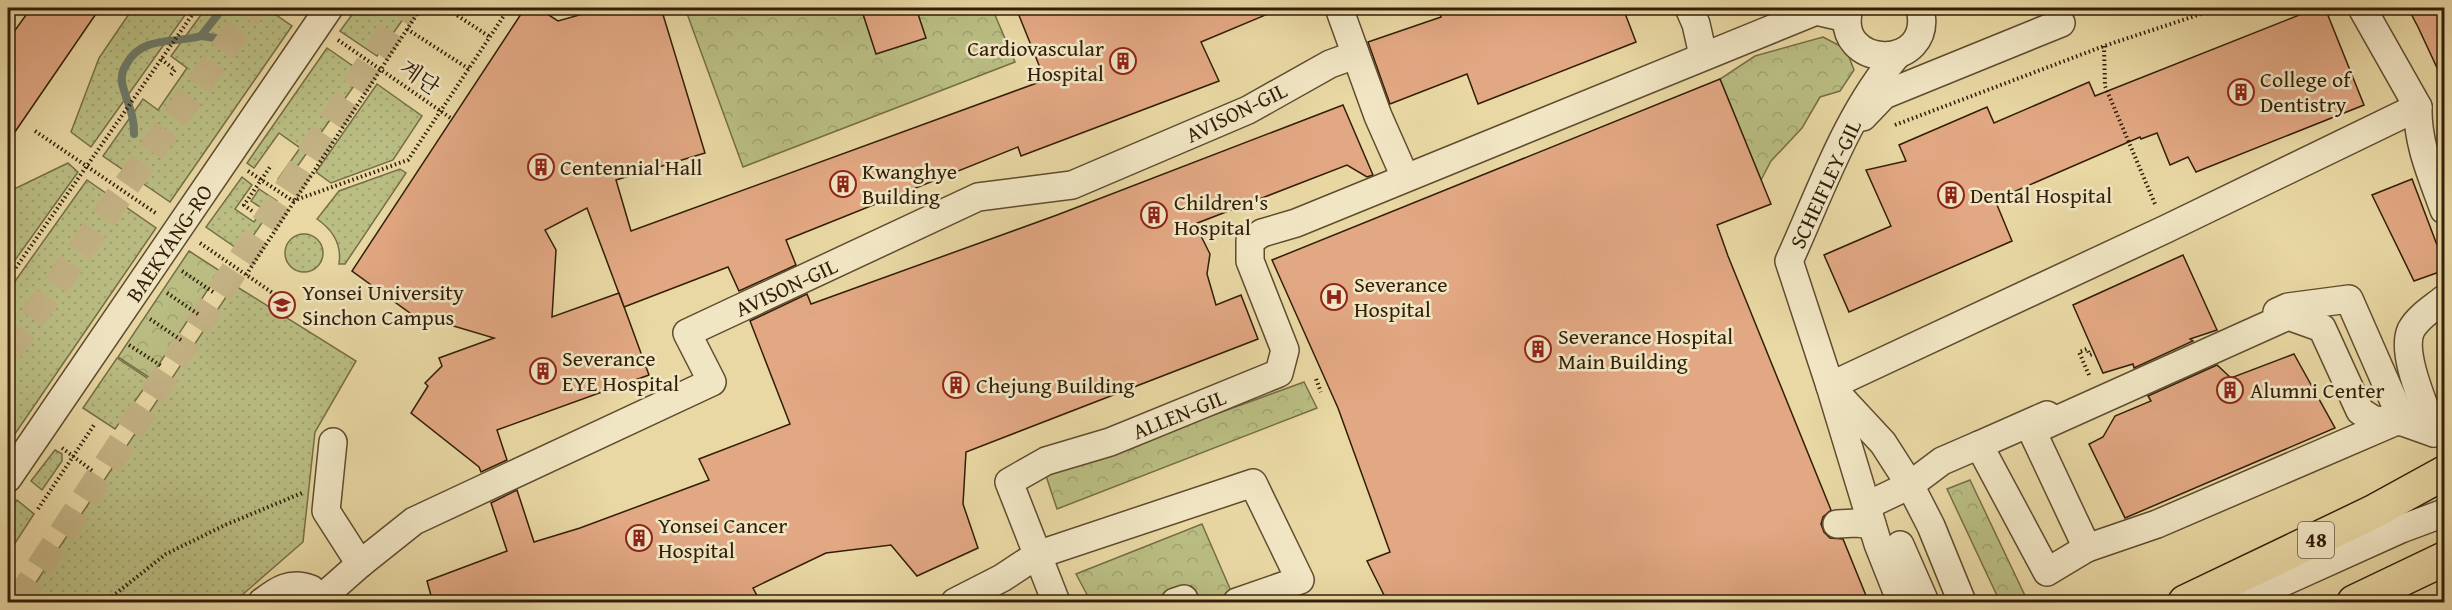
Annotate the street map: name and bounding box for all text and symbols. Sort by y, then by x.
place label: Cardiovascular Hospital [967,32,1104,89]
building icon: Cardiovascular Hospital [1108,46,1138,76]
street label: 계단 [393,52,447,103]
place label: College of Dentistry [2260,63,2353,120]
street label: AVISON-GIL [1180,74,1292,150]
building icon: College of Dentistry [2226,77,2256,107]
street label: SCHEIFLEY-GIL [1781,114,1869,254]
place label: Centennial Hall [560,151,702,183]
building icon: Centennial Hall [526,152,556,182]
place label: Kwanghye Building [862,155,957,212]
building icon: Kwanghye Building [828,169,858,199]
street label: BAEKYANG-RO [118,178,220,308]
place label: Dental Hospital [1970,179,2112,211]
building icon: Dental Hospital [1936,180,1966,210]
place label: Children's Hospital [1174,186,1268,243]
building icon: Children's Hospital [1139,200,1169,230]
street label: AVISON-GIL [730,249,843,325]
place label: Severance Hospital [1354,268,1448,325]
place label: Yonsei University Sinchon Campus [302,276,464,333]
hospital icon: Severance Hospital [1319,282,1349,312]
school or university icon: Yonsei University Sinchon Campus [267,290,297,320]
place label: Severance Hospital Main Building [1558,320,1733,377]
building icon: Severance Hospital Main Building [1523,334,1553,364]
place label: Severance EYE Hospital [562,342,679,399]
building icon: Severance EYE Hospital [528,356,558,386]
place label: Chejung Building [976,369,1135,401]
building icon: Chejung Building [941,370,971,400]
place label: Alumni Center [2250,374,2385,406]
building icon: Alumni Center [2215,375,2245,405]
street label: ALLEN-GIL [1127,381,1231,447]
place label: Yonsei Cancer Hospital [658,509,787,566]
road number: 48 [2298,522,2334,558]
building icon: Yonsei Cancer Hospital [624,523,654,553]

